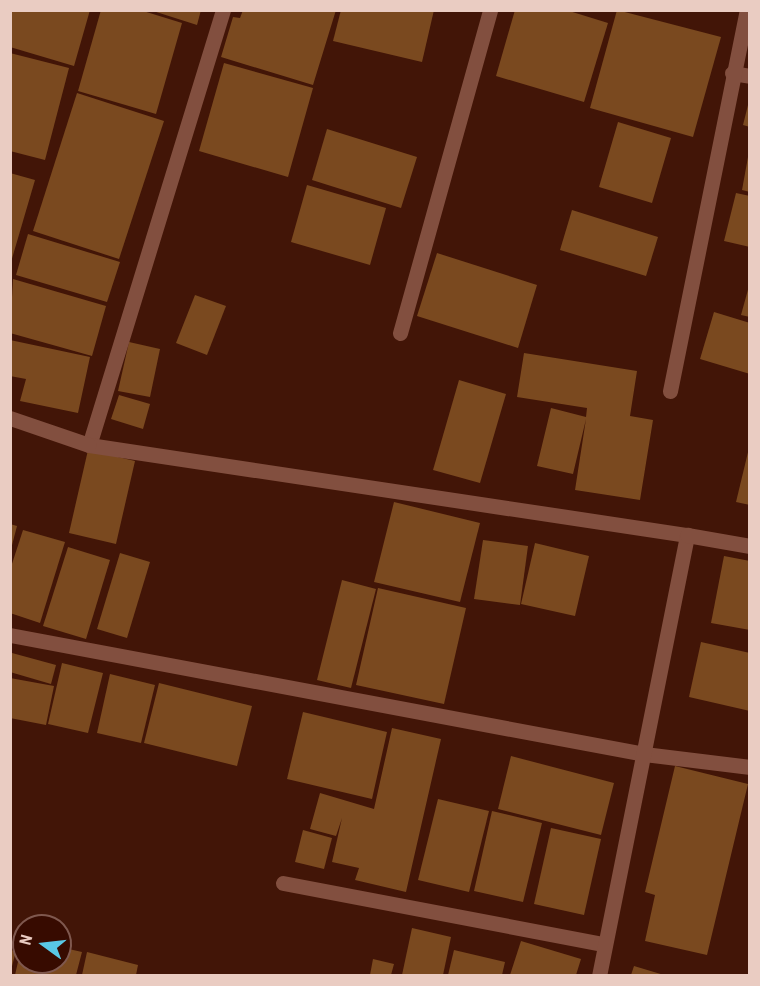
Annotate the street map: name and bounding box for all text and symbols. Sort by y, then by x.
north arrow [12,914,72,974]
text: N [16,933,37,947]

